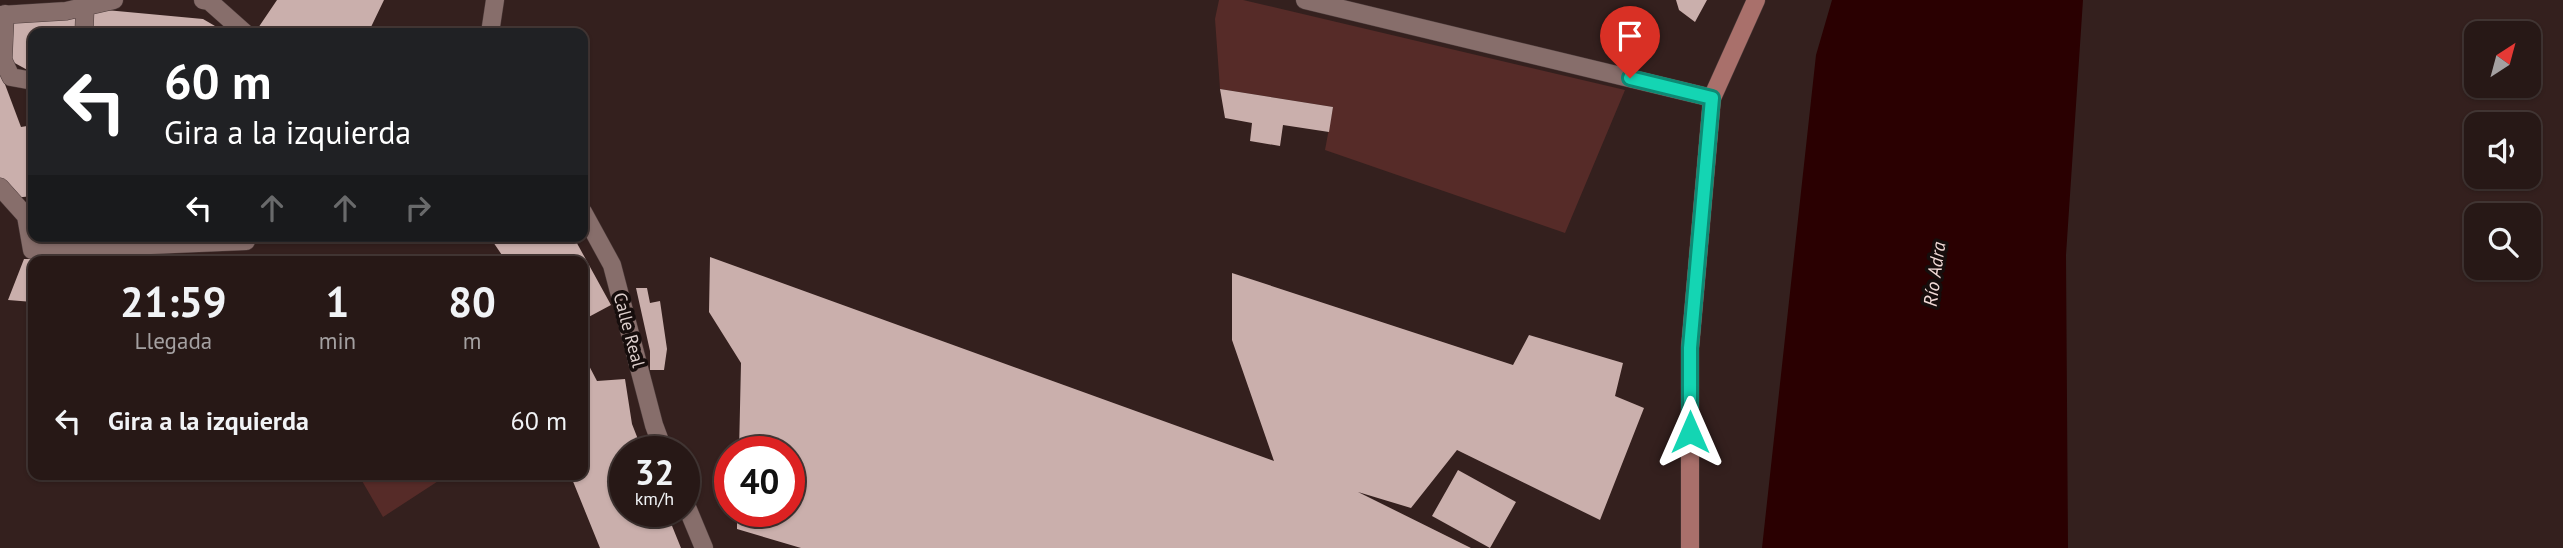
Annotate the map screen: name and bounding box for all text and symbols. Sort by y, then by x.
pin [1600,6,1660,78]
icon: arrive [1611,17,1649,55]
north arrow [2464,21,2541,98]
map controls [2464,21,2541,280]
text: 60 m [164,49,271,113]
icon: left [49,56,140,147]
text: Gira a la izquierda [164,111,411,153]
button: sound [2464,112,2541,189]
icon: left [180,189,218,227]
icon: ahead [253,189,291,227]
icon: ahead [326,189,364,227]
icon: right [399,189,437,227]
button: search [2464,203,2541,280]
water label: Río Adra [1918,239,1951,308]
text: 21:59 [120,274,227,329]
text: 1 [326,274,349,329]
text: 80 [448,274,496,329]
street label: Calle Real [608,290,651,371]
text: Llegada [135,326,212,355]
text: min [319,326,356,355]
text: m [463,326,481,355]
position arrow [1653,395,1727,469]
icon: left [49,402,87,440]
text: Gira a la izquierda [108,404,309,437]
text: 60 m [511,404,567,437]
speed limit sign: 40 [714,436,805,527]
text: 32 [635,449,674,495]
text: km/h [635,487,674,510]

